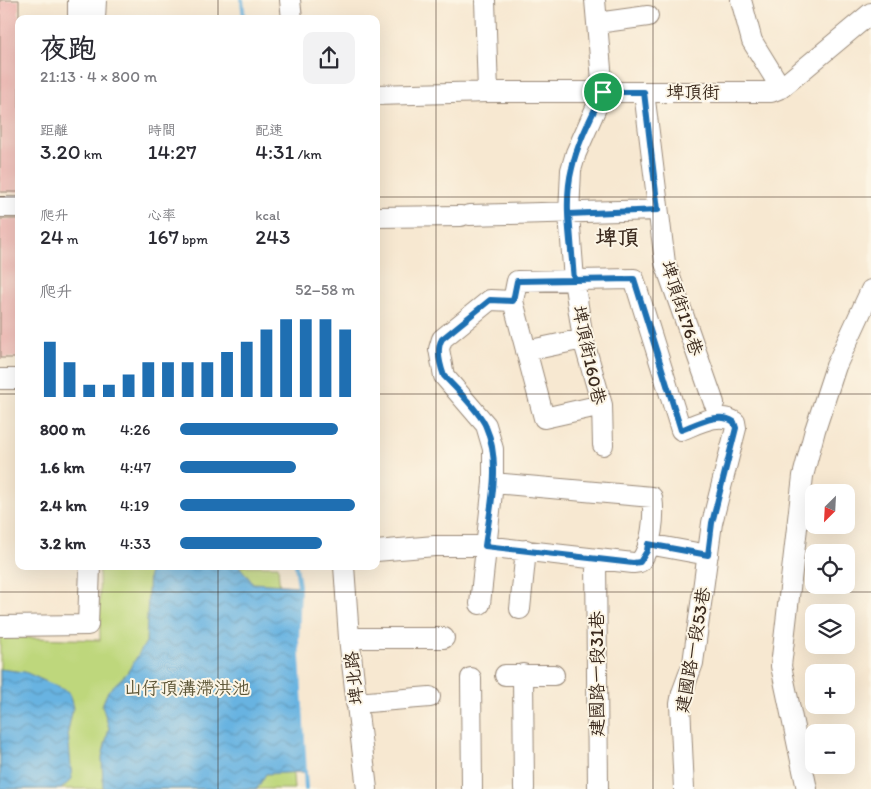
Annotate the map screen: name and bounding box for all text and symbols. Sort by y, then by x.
text: 夜跑 [40,31,96,65]
button: share [303,32,355,84]
text: 21:13 · 4 × 800 m [40,67,157,86]
pin [582,71,624,113]
icon: arrive [589,78,617,106]
street label: 埤頂街 [666,81,720,103]
text: 距離 [40,122,68,139]
text: 時間 [148,122,176,139]
text: 配速 [255,122,283,139]
text: 3.20 [40,139,81,164]
text: 14:27 [148,139,197,164]
text: 4:31 [255,139,294,164]
text: km [81,146,102,163]
text: /km [294,146,322,163]
text: 爬升 [40,207,68,224]
text: 心率 [148,207,176,224]
text: kcal [255,207,280,224]
text: 24 [40,224,64,249]
text: 167 [148,224,179,249]
text: 243 [255,224,290,249]
district label: 埤頂 [595,224,639,251]
text: m [64,231,79,248]
text: bpm [179,231,208,248]
street label: 埤頂街176巷 [656,258,708,358]
text: 52–58 m [295,280,355,299]
text: 爬升 [40,282,72,301]
street label: 埤頂街160巷 [568,303,610,407]
text: 800 m [40,420,86,439]
text: 4:26 [120,420,150,439]
text: 1.6 km [40,458,85,477]
text: 4:47 [120,458,151,477]
north arrow [805,484,855,534]
map controls [805,484,855,774]
text: 2.4 km [40,496,87,515]
text: 4:19 [120,496,149,515]
text: 3.2 km [40,534,86,553]
text: 4:33 [120,534,151,553]
button: locate [805,544,855,594]
street label: 建國路一段53巷 [671,585,715,715]
button: layers [805,604,855,654]
street label: 建國路一段31巷 [586,611,608,737]
street label: 埤北路 [340,650,368,706]
button: + [805,664,855,714]
park label: 山仔頂溝滯洪池 [124,677,250,699]
button: − [805,724,855,774]

